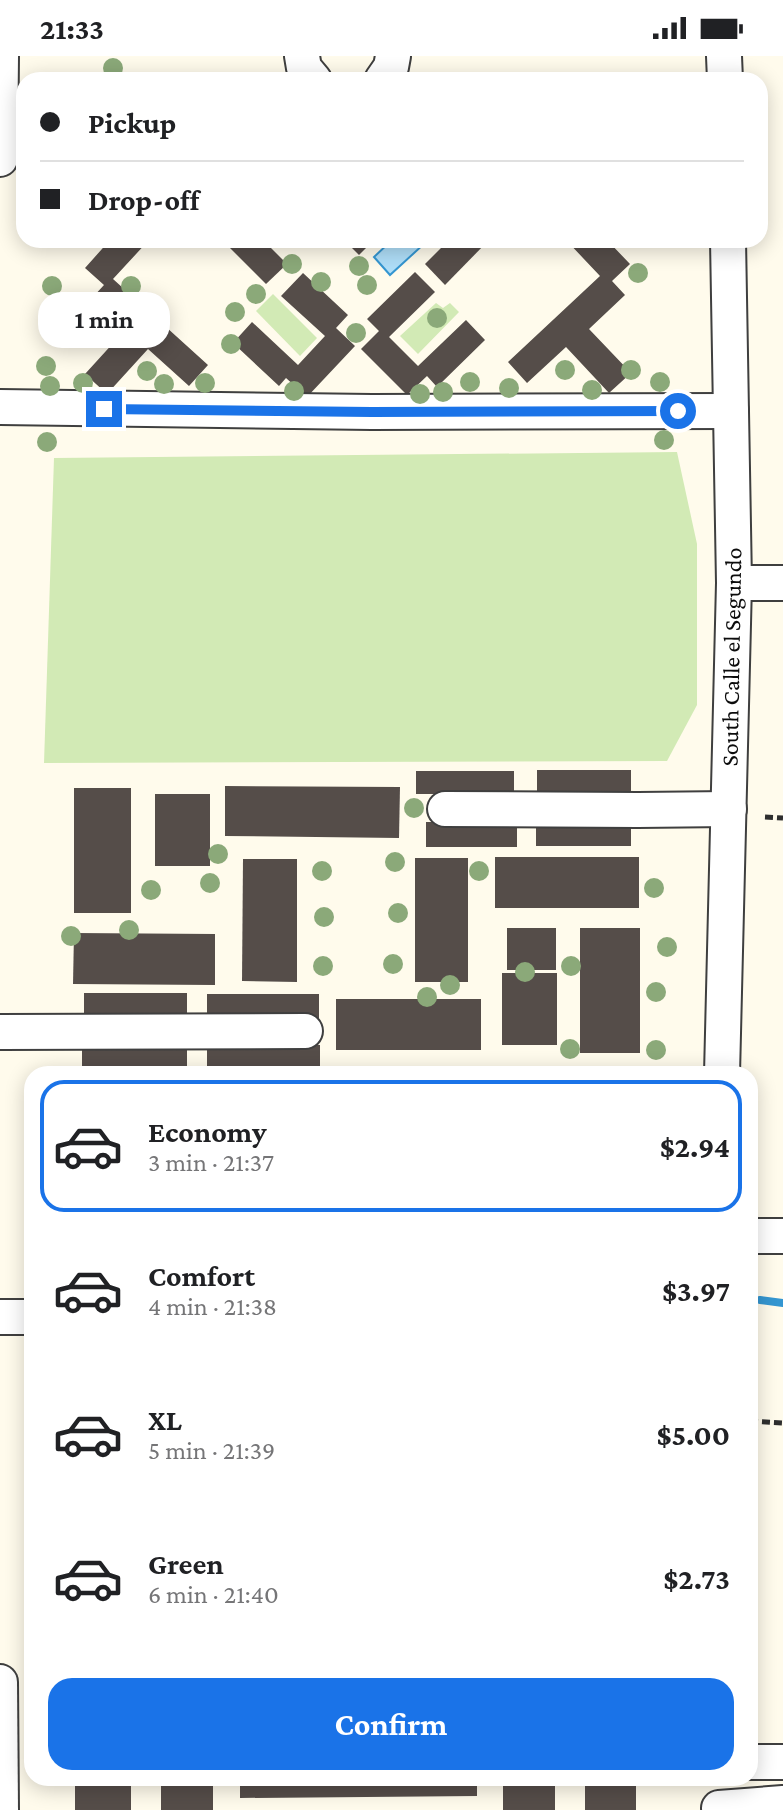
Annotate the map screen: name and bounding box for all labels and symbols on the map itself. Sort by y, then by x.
callout: 1 min [38,293,170,349]
route end [86,391,122,427]
route start [660,393,696,429]
street label: South Calle el Segundo [716,547,746,767]

